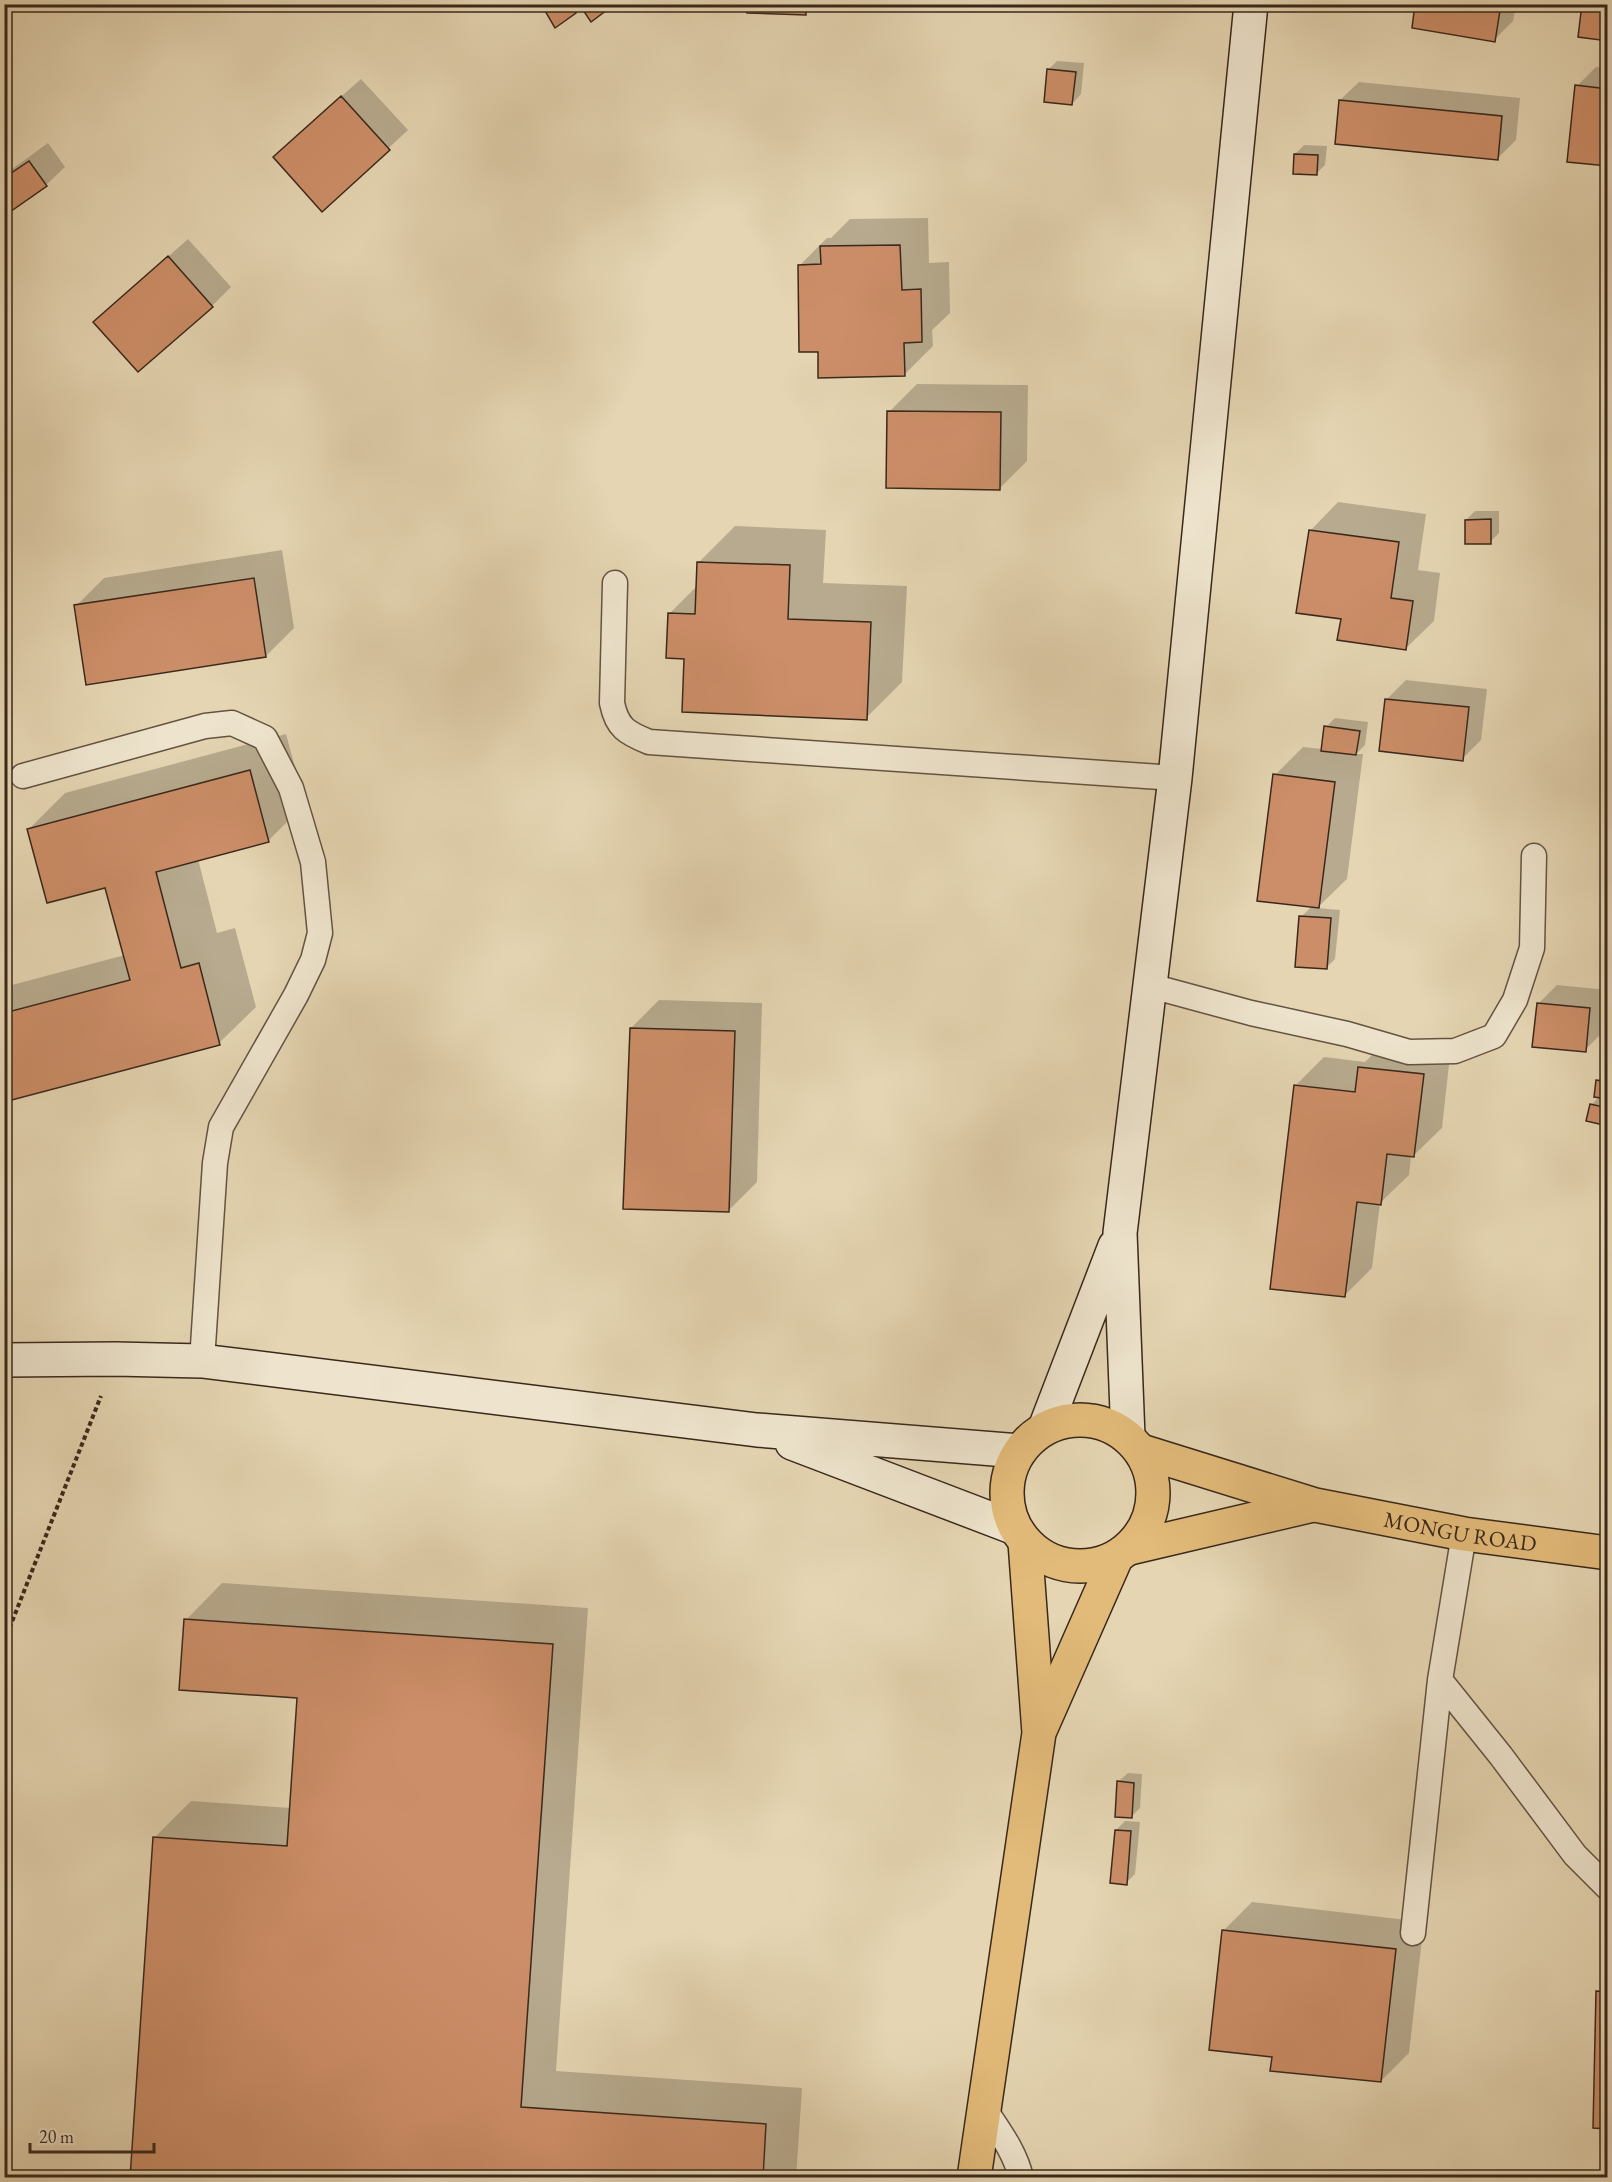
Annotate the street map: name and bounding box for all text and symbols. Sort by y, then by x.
street label: MONGU ROAD [1382,1504,1538,1558]
scale bar [30,2116,154,2154]
text: 20 m [39,2125,74,2148]

